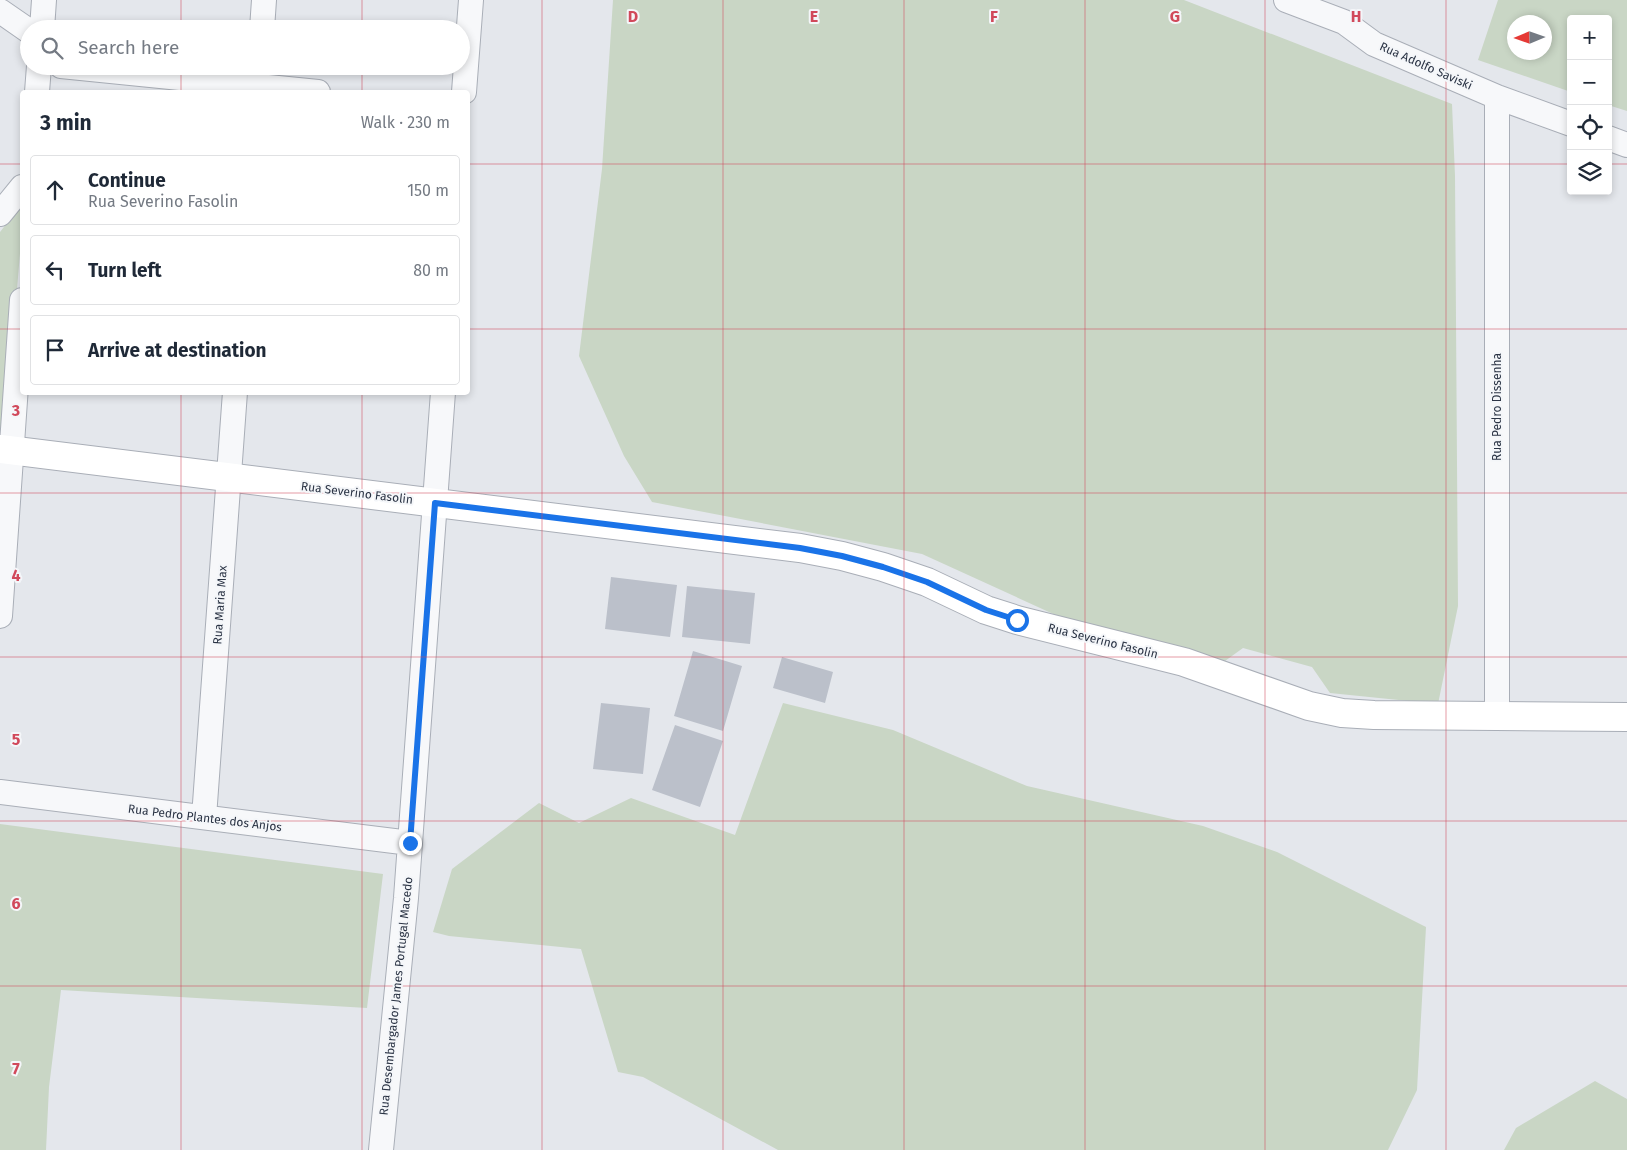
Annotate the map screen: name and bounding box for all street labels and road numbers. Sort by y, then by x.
street label: Rua Adolfo Saviski [1378,39,1474,93]
street label: Rua Pedro Dissenha [1490,353,1504,461]
street label: Rua Severino Fasolin [300,479,414,507]
street label: Rua Maria Max [210,565,230,645]
street label: Rua Severino Fasolin [1047,621,1159,661]
street label: Rua Pedro Plantes dos Anjos [127,802,283,834]
street label: Rua Desembargador James Portugal Macedo [377,876,415,1116]

